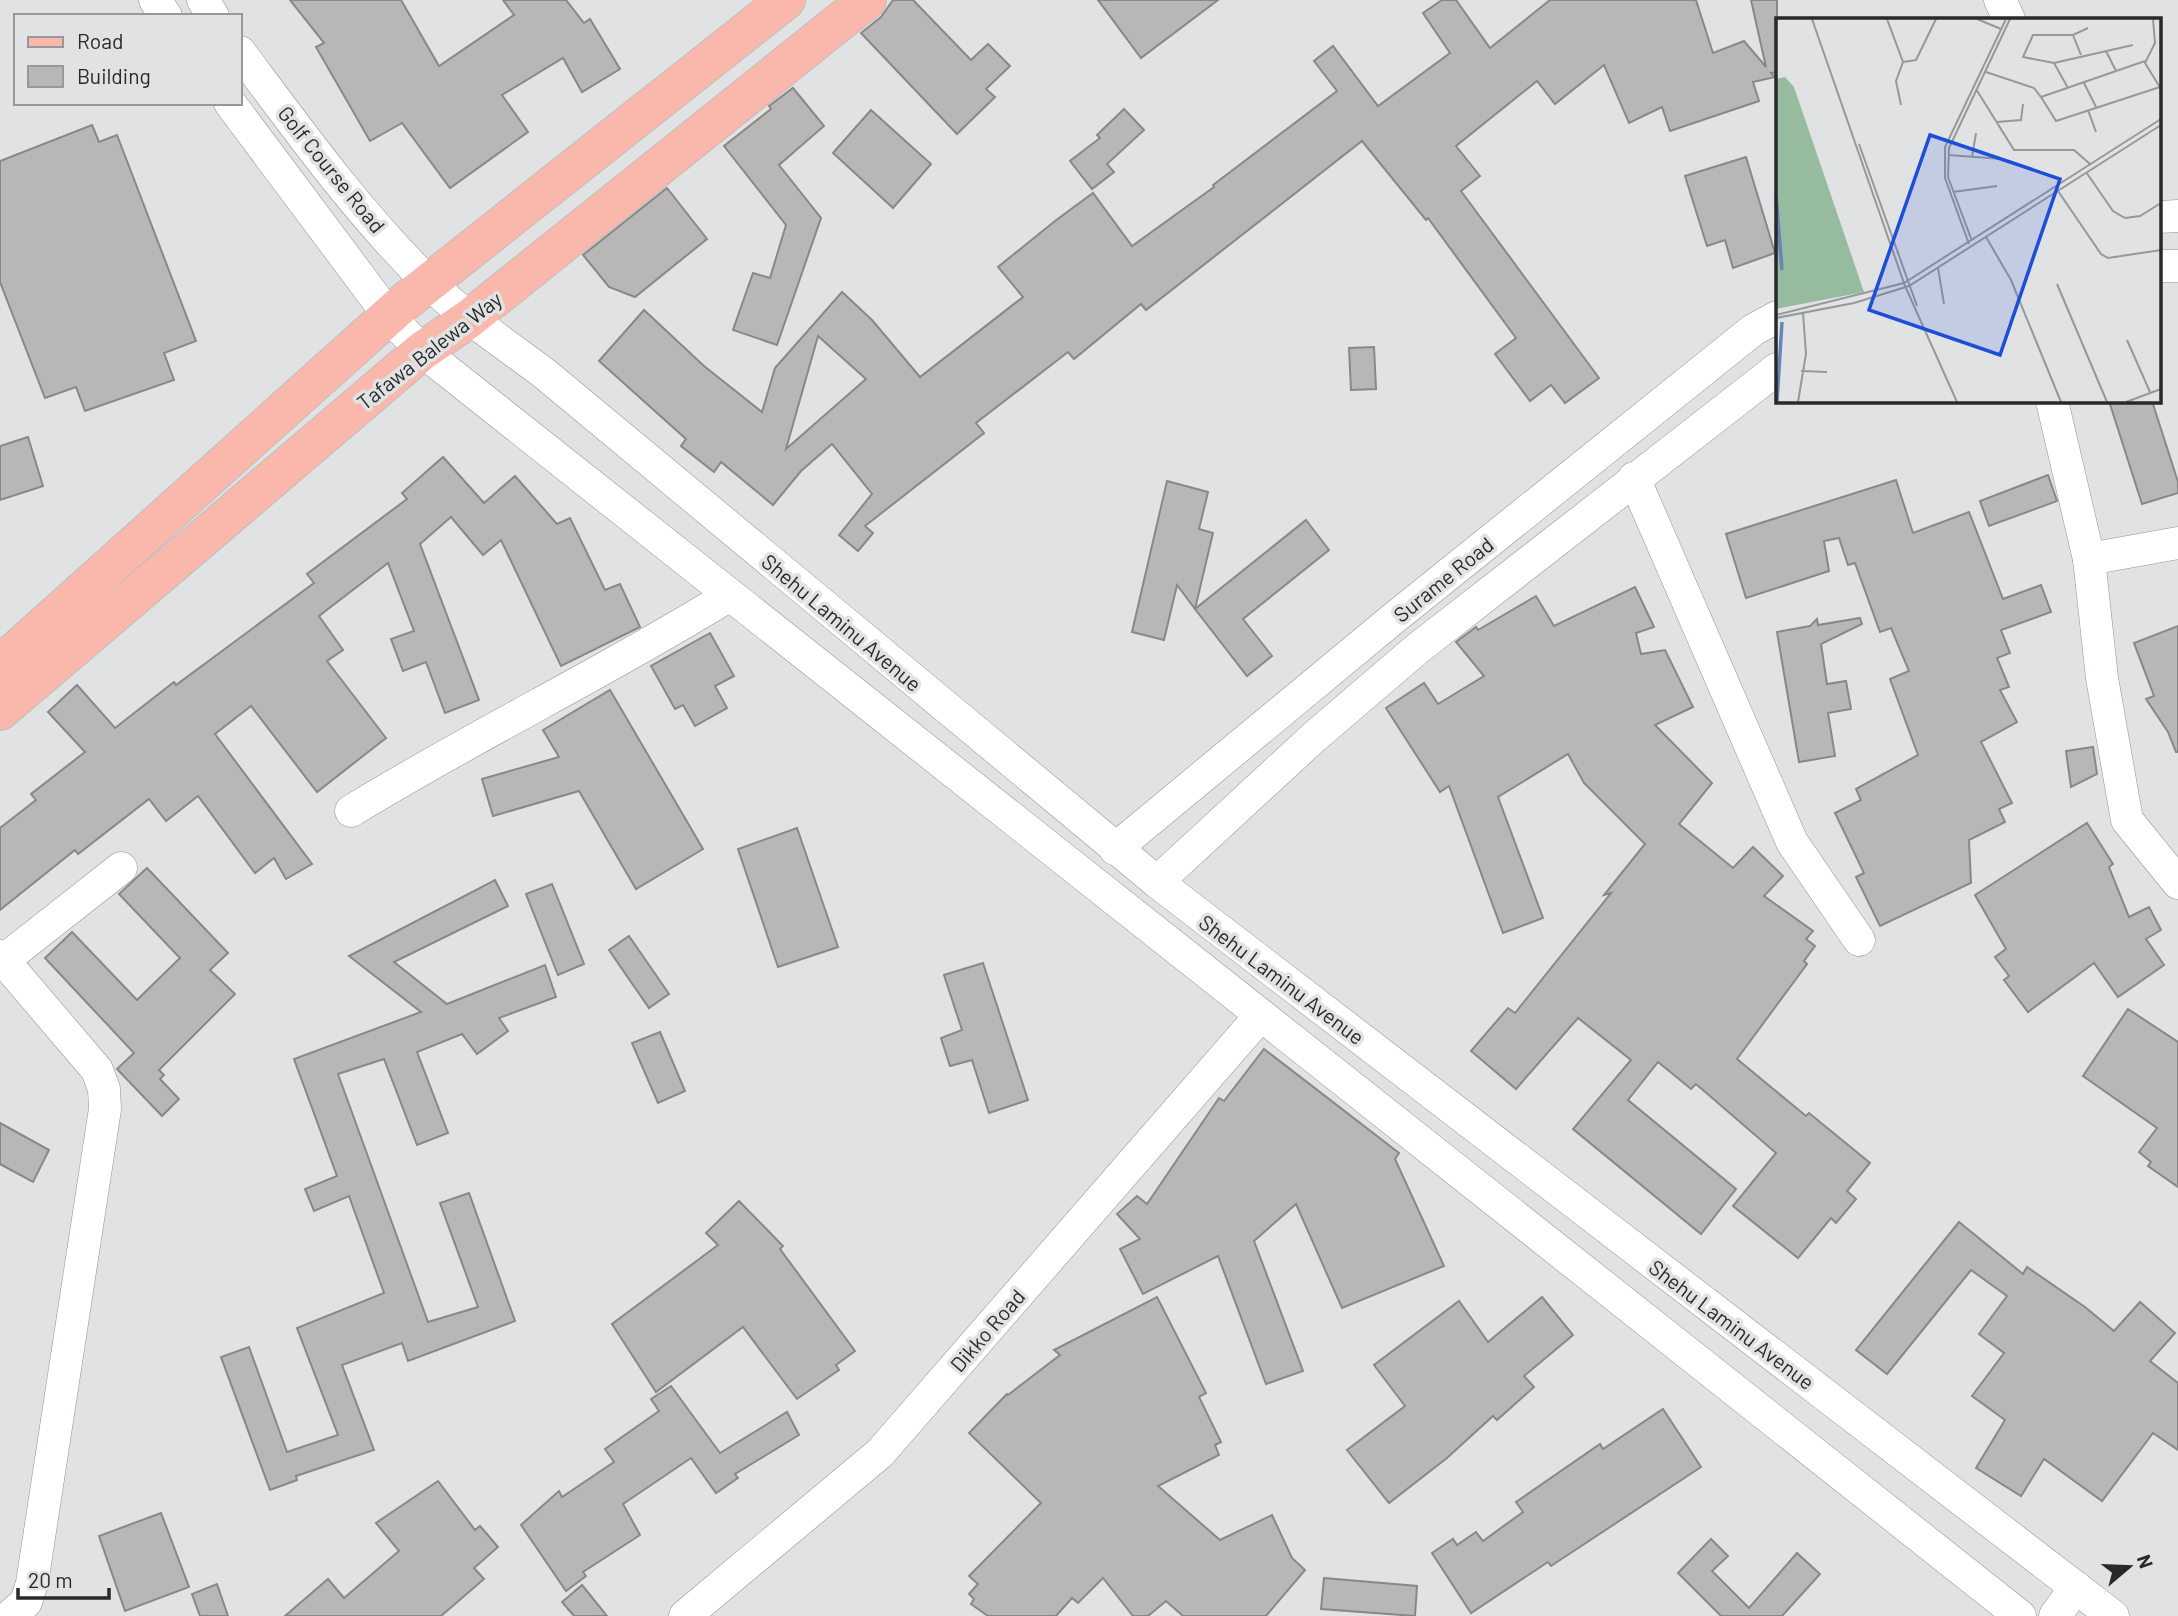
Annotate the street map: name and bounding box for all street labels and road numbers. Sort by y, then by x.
street label: Golf Course Road [273,101,391,237]
street label: Tafawa Balewa Way [352,285,507,414]
street label: Surame Road [1388,531,1498,627]
street label: Shehu Laminu Avenue [757,548,927,696]
street label: Shehu Laminu Avenue [1194,909,1370,1049]
street label: Shehu Laminu Avenue [1644,1254,1820,1394]
street label: Dikko Road [944,1284,1030,1376]

